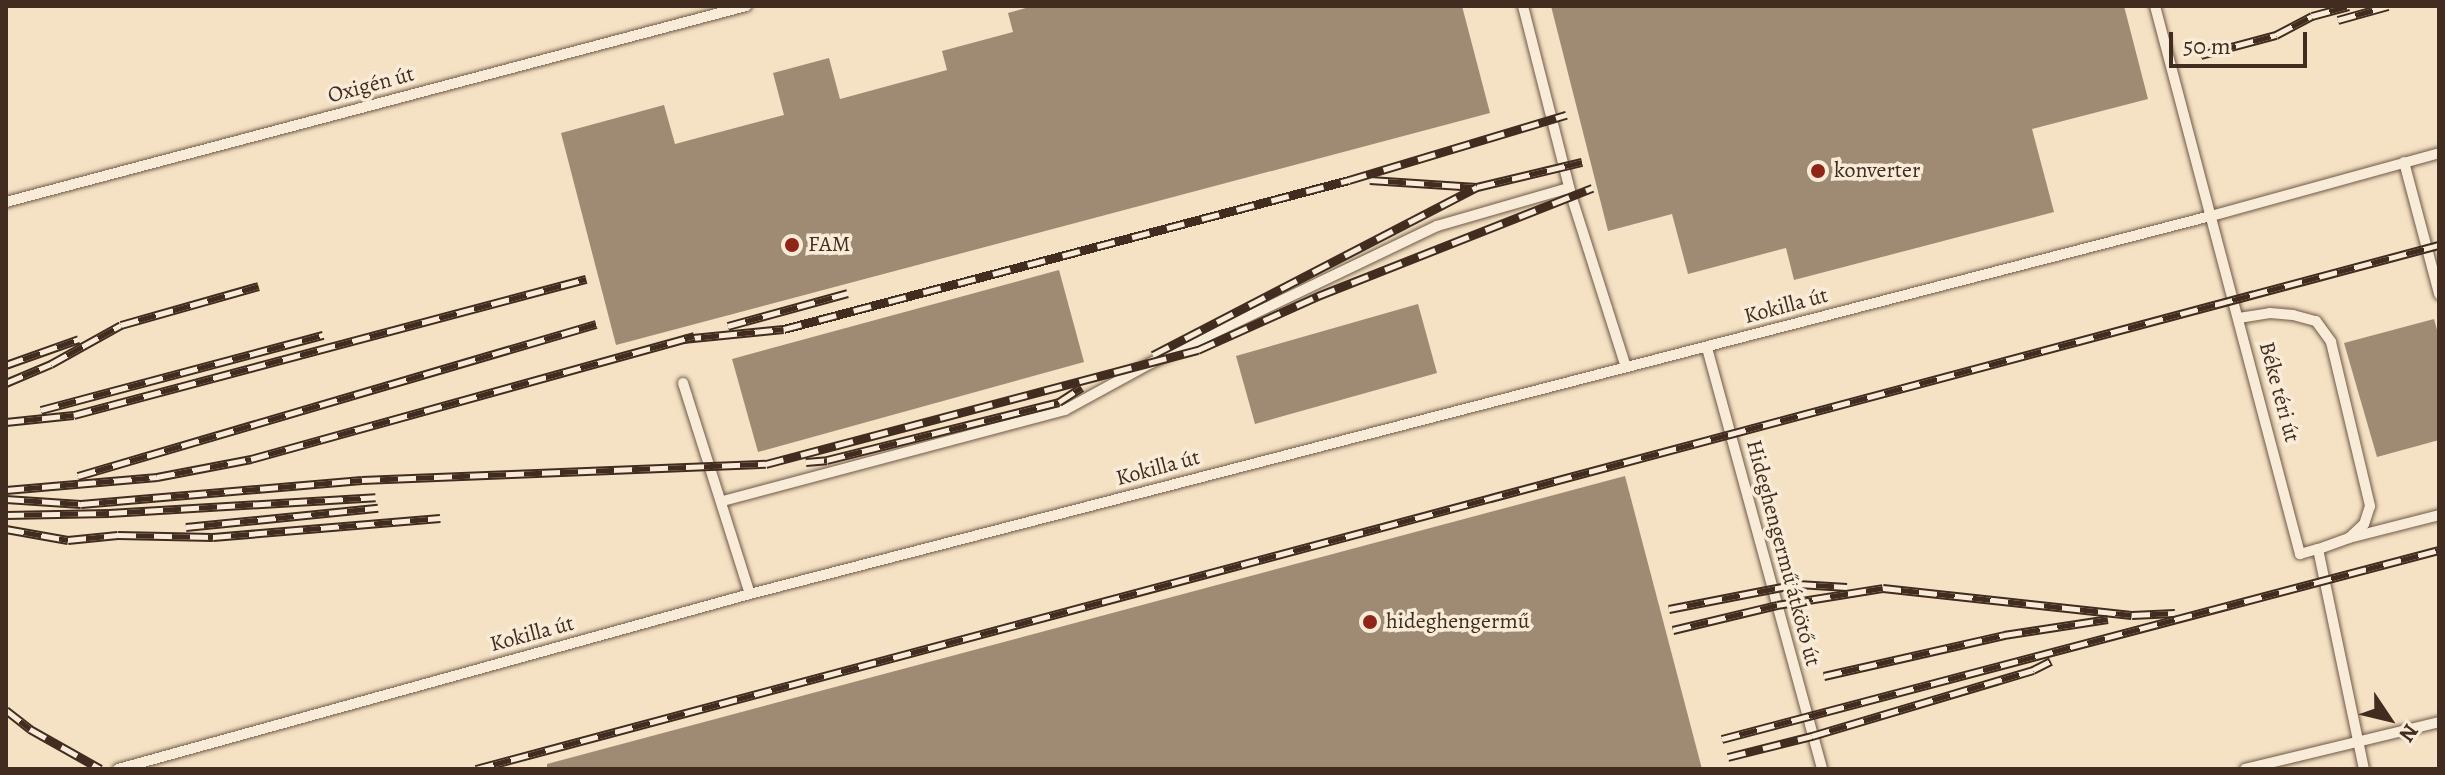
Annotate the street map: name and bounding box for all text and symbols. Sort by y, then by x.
scale bar [2173,16,2311,66]
text: 50 m [2183,30,2231,62]
street label: Oxigén út [325,61,417,109]
place label: konverter [1834,158,1920,184]
marker: konverter [1809,162,1827,180]
place label: FAM [808,232,850,258]
marker: FAM [783,236,801,254]
street label: Kokilla út [1741,282,1831,330]
street label: Béke téri út [2253,339,2305,445]
street label: Hideghengermű átkötő út [1740,437,1826,669]
street label: Kokilla út [1113,444,1203,492]
place label: hideghengermű [1386,609,1530,635]
street label: Kokilla út [487,610,577,658]
marker: hideghengermű [1361,613,1379,631]
north arrow [2349,679,2429,759]
text: N [2392,718,2426,748]

